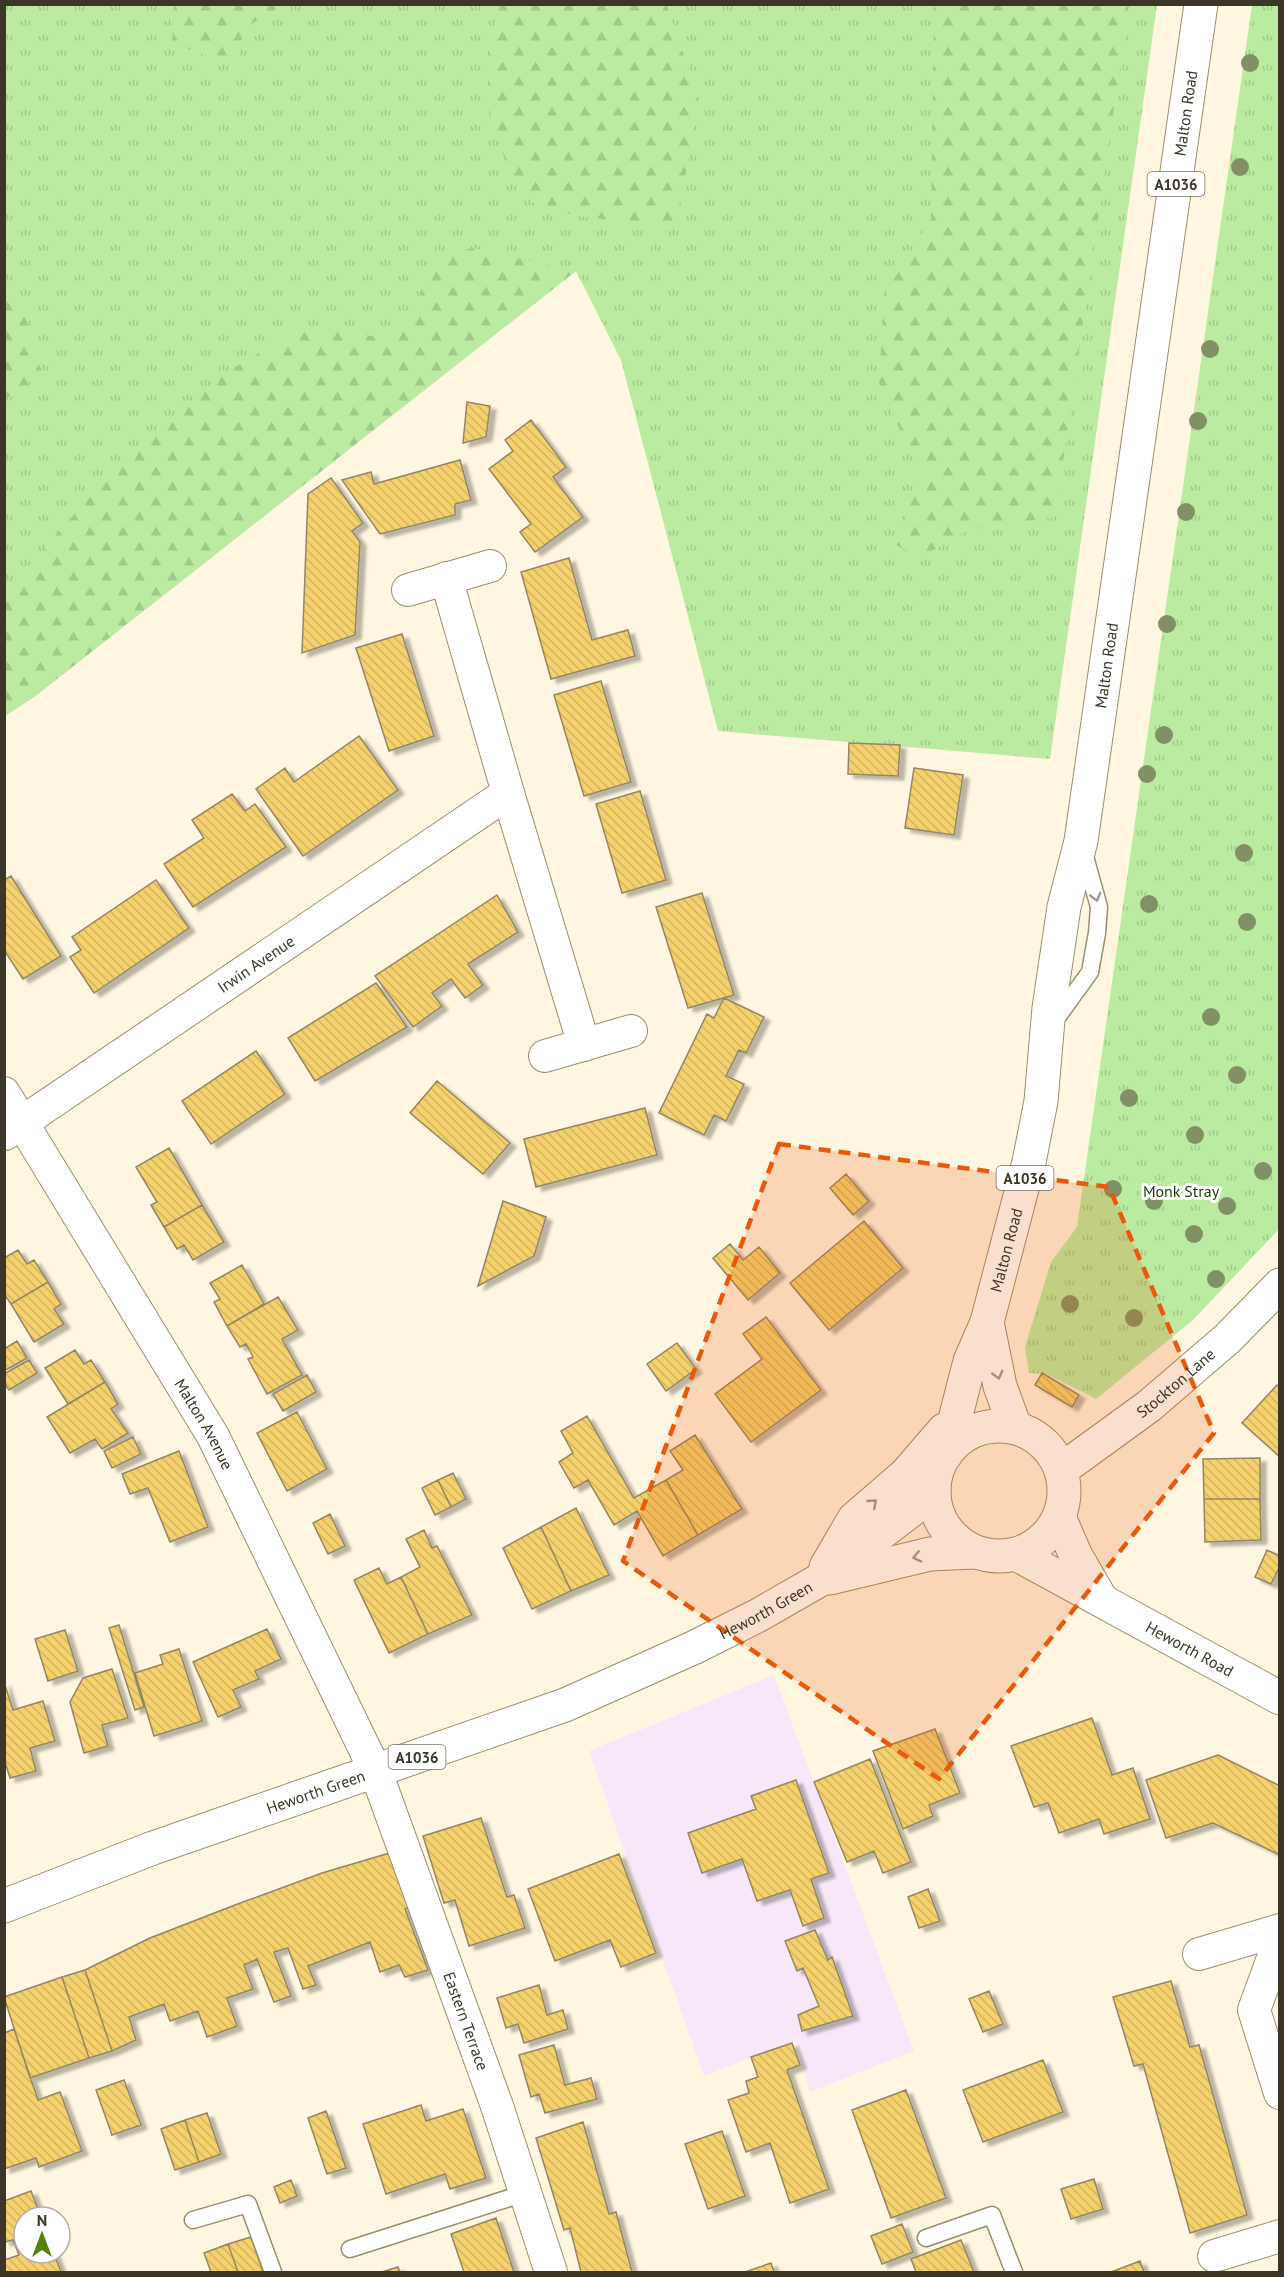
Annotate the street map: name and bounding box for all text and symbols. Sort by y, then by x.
street label: Malton Road [1169,69,1201,157]
road number: A1036 [1148,172,1204,196]
street label: Malton Road [1090,622,1122,710]
one-way arrow [1089,891,1101,902]
street label: Irwin Avenue [213,931,298,997]
road number: A1036 [996,1166,1054,1190]
park label: Monk Stray [1143,1181,1220,1201]
street label: Malton Road [985,1206,1026,1294]
street label: Stockton Lane [1132,1344,1219,1422]
one-way arrow [990,1370,1003,1380]
street label: Malton Avenue [170,1375,238,1473]
one-way arrow [866,1499,877,1510]
one-way arrow [912,1550,922,1563]
street label: Heworth Green [716,1576,816,1643]
street label: Heworth Road [1142,1617,1237,1681]
road number: A1036 [388,1745,446,1769]
street label: Heworth Green [263,1765,368,1818]
street label: Eastern Terrace [439,1969,493,2073]
north arrow [12,2205,72,2265]
text: N [37,2210,47,2230]

